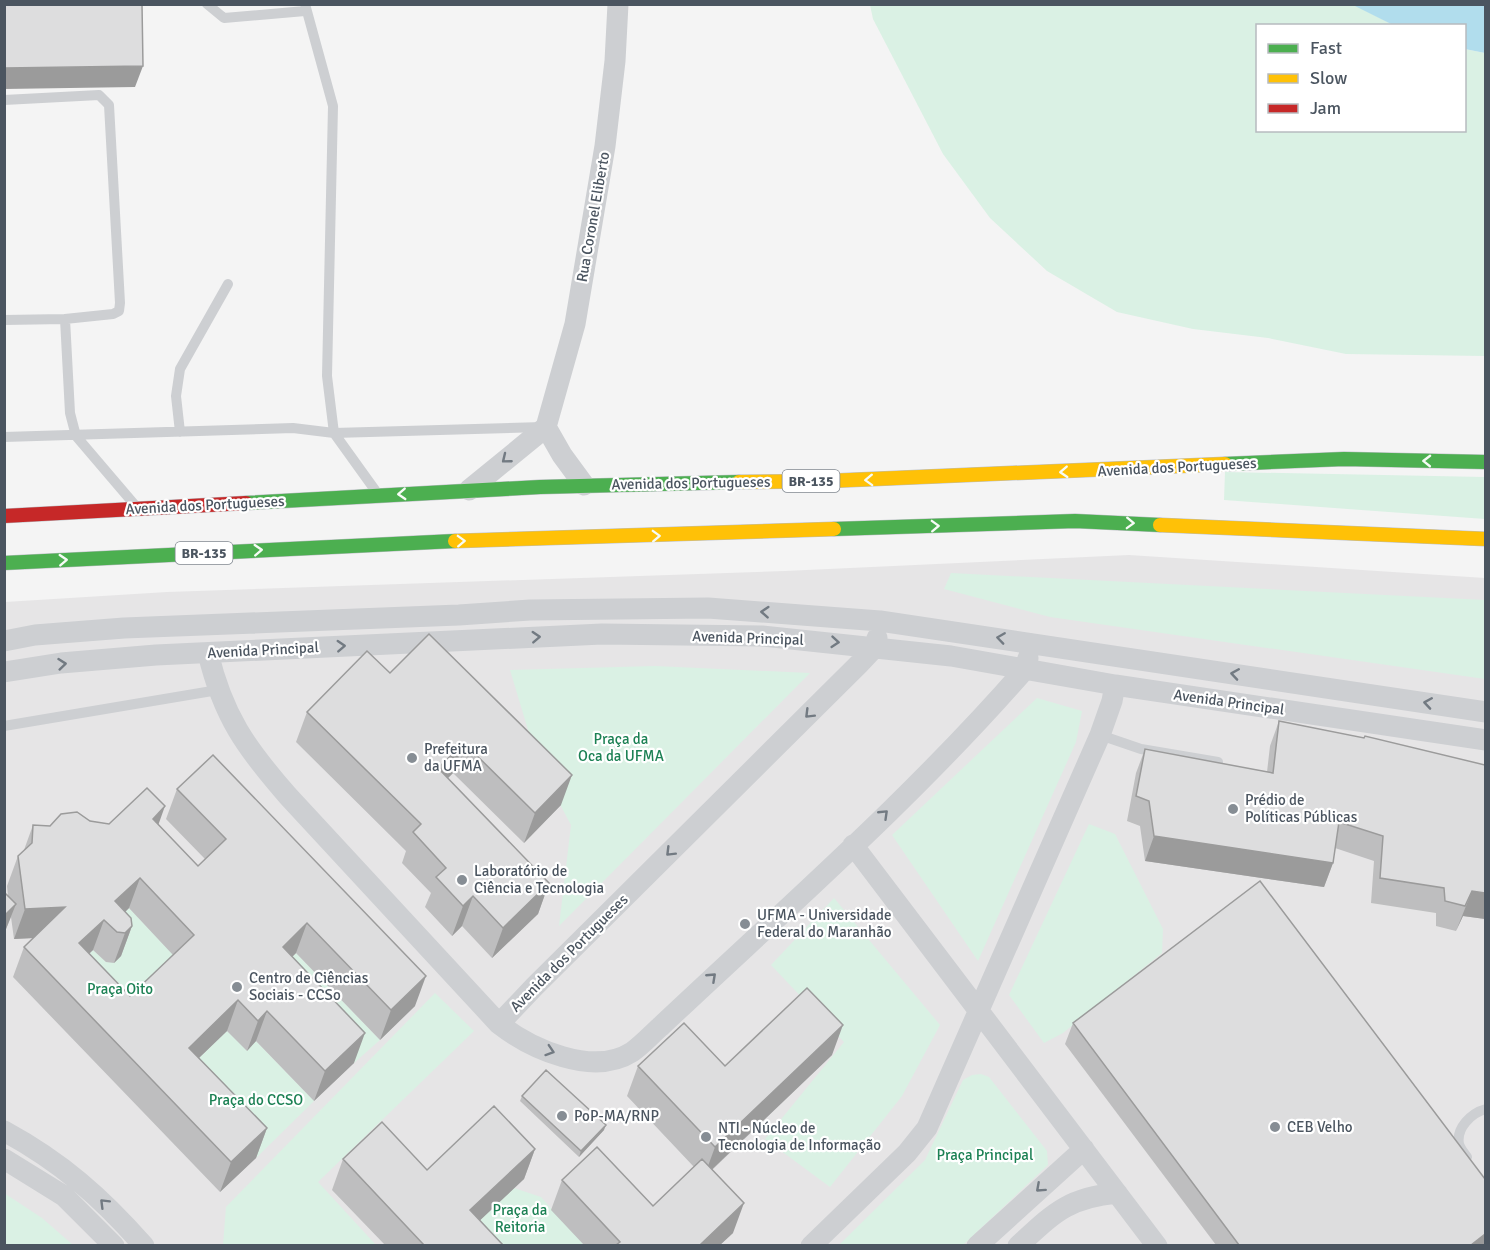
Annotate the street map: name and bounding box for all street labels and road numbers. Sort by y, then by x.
street label: Rua Coronel Eliberto [573,150,613,284]
street label: Avenida dos Portugueses [1097,454,1257,480]
road number: BR-135 [782,470,840,492]
street label: Avenida dos Portugueses [611,473,771,493]
street label: Avenida dos Portugueses [125,492,285,518]
road number: BR-135 [176,542,232,564]
street label: Avenida Principal [692,627,804,649]
street label: Avenida Principal [207,638,319,662]
street label: Avenida Principal [1172,685,1286,719]
street label: Avenida dos Portugueses [506,890,632,1016]

